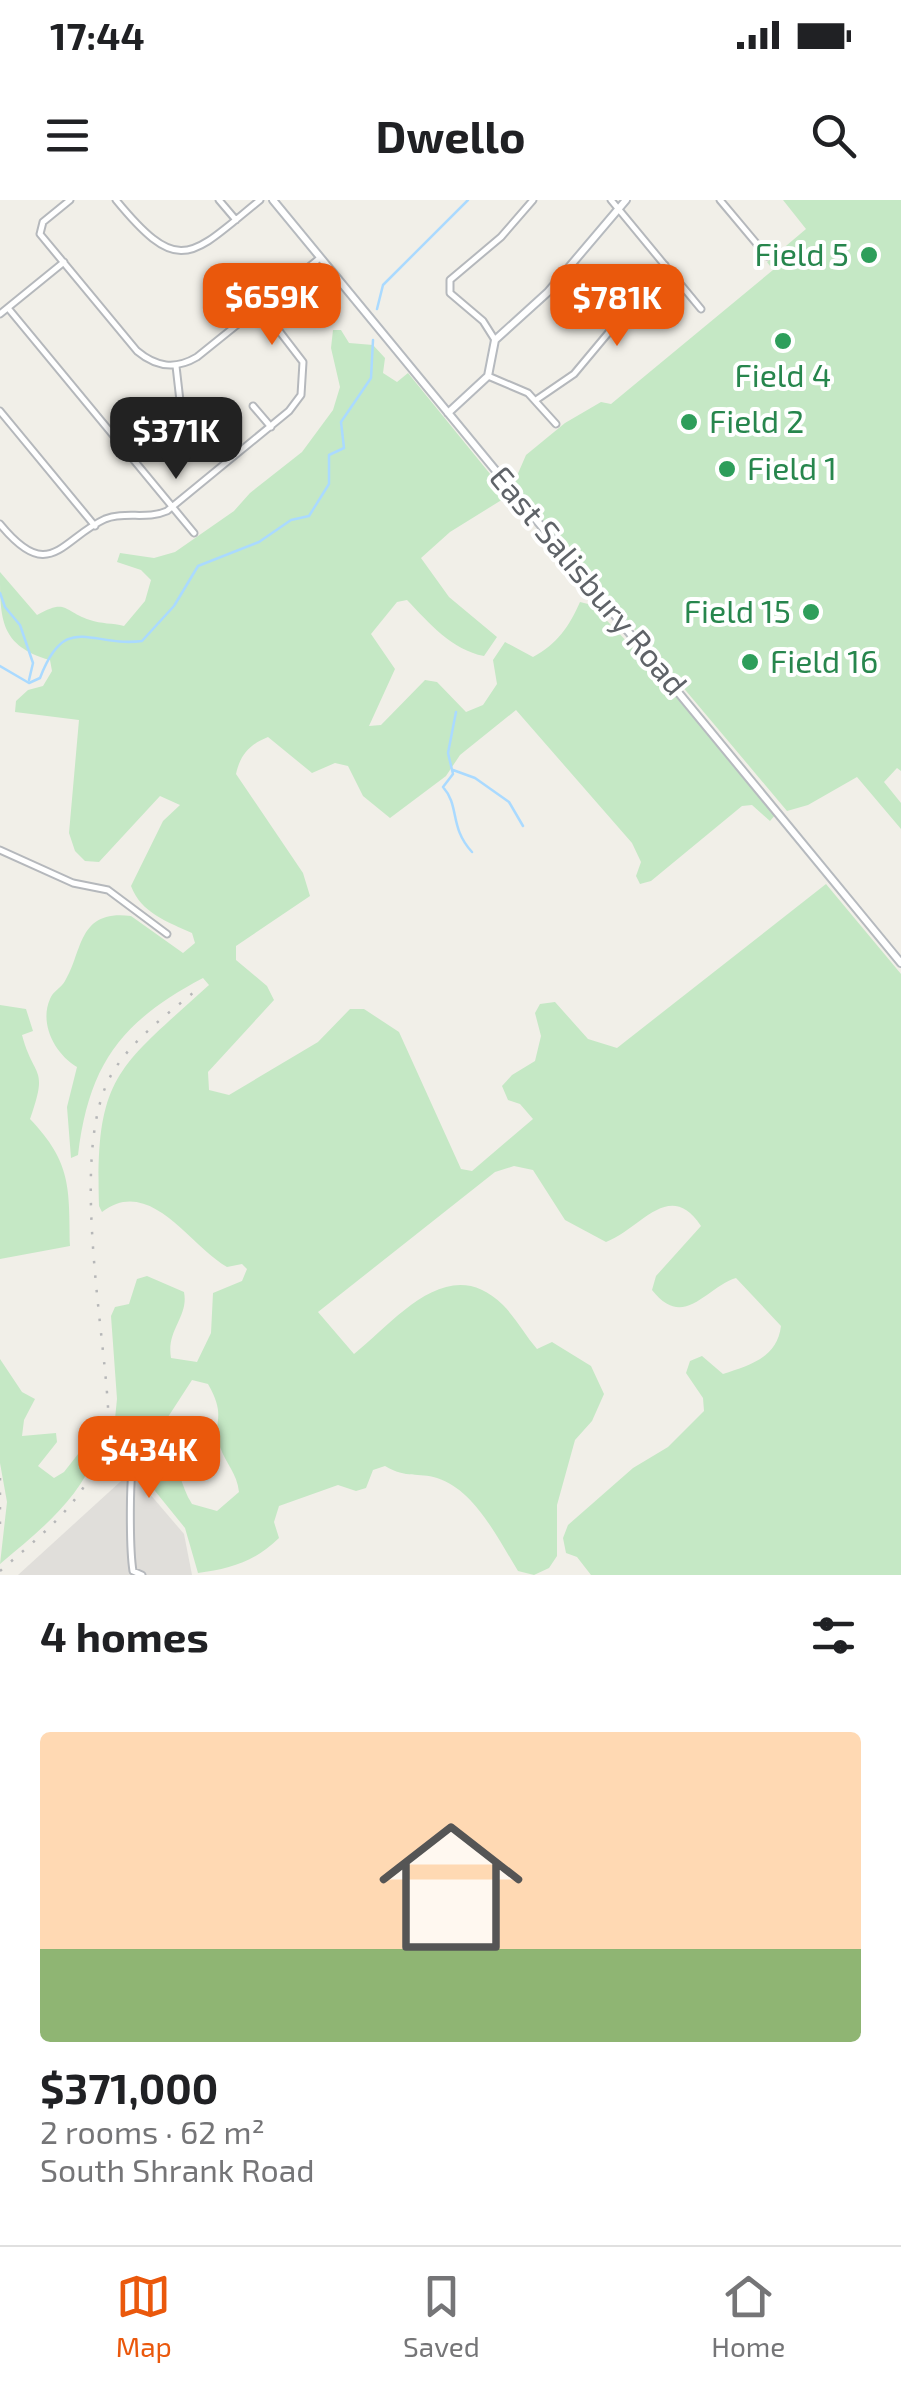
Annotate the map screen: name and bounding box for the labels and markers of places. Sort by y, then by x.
place label: Field 5 [755,234,849,272]
marker: Field 5 [858,244,880,266]
pin: $659K [202,263,342,348]
pin: $781K [547,264,687,349]
marker: Field 4 [772,330,794,352]
place label: Field 4 [734,355,832,393]
pin: $371K [106,397,246,482]
place label: Field 2 [709,401,804,439]
marker: Field 2 [678,411,700,433]
place label: Field 1 [747,448,837,486]
marker: Field 1 [716,458,738,480]
place label: Field 15 [684,591,791,629]
marker: Field 15 [800,601,822,623]
place label: Field 16 [770,641,878,679]
marker: Field 16 [739,651,761,673]
pin: $434K [79,1416,219,1501]

